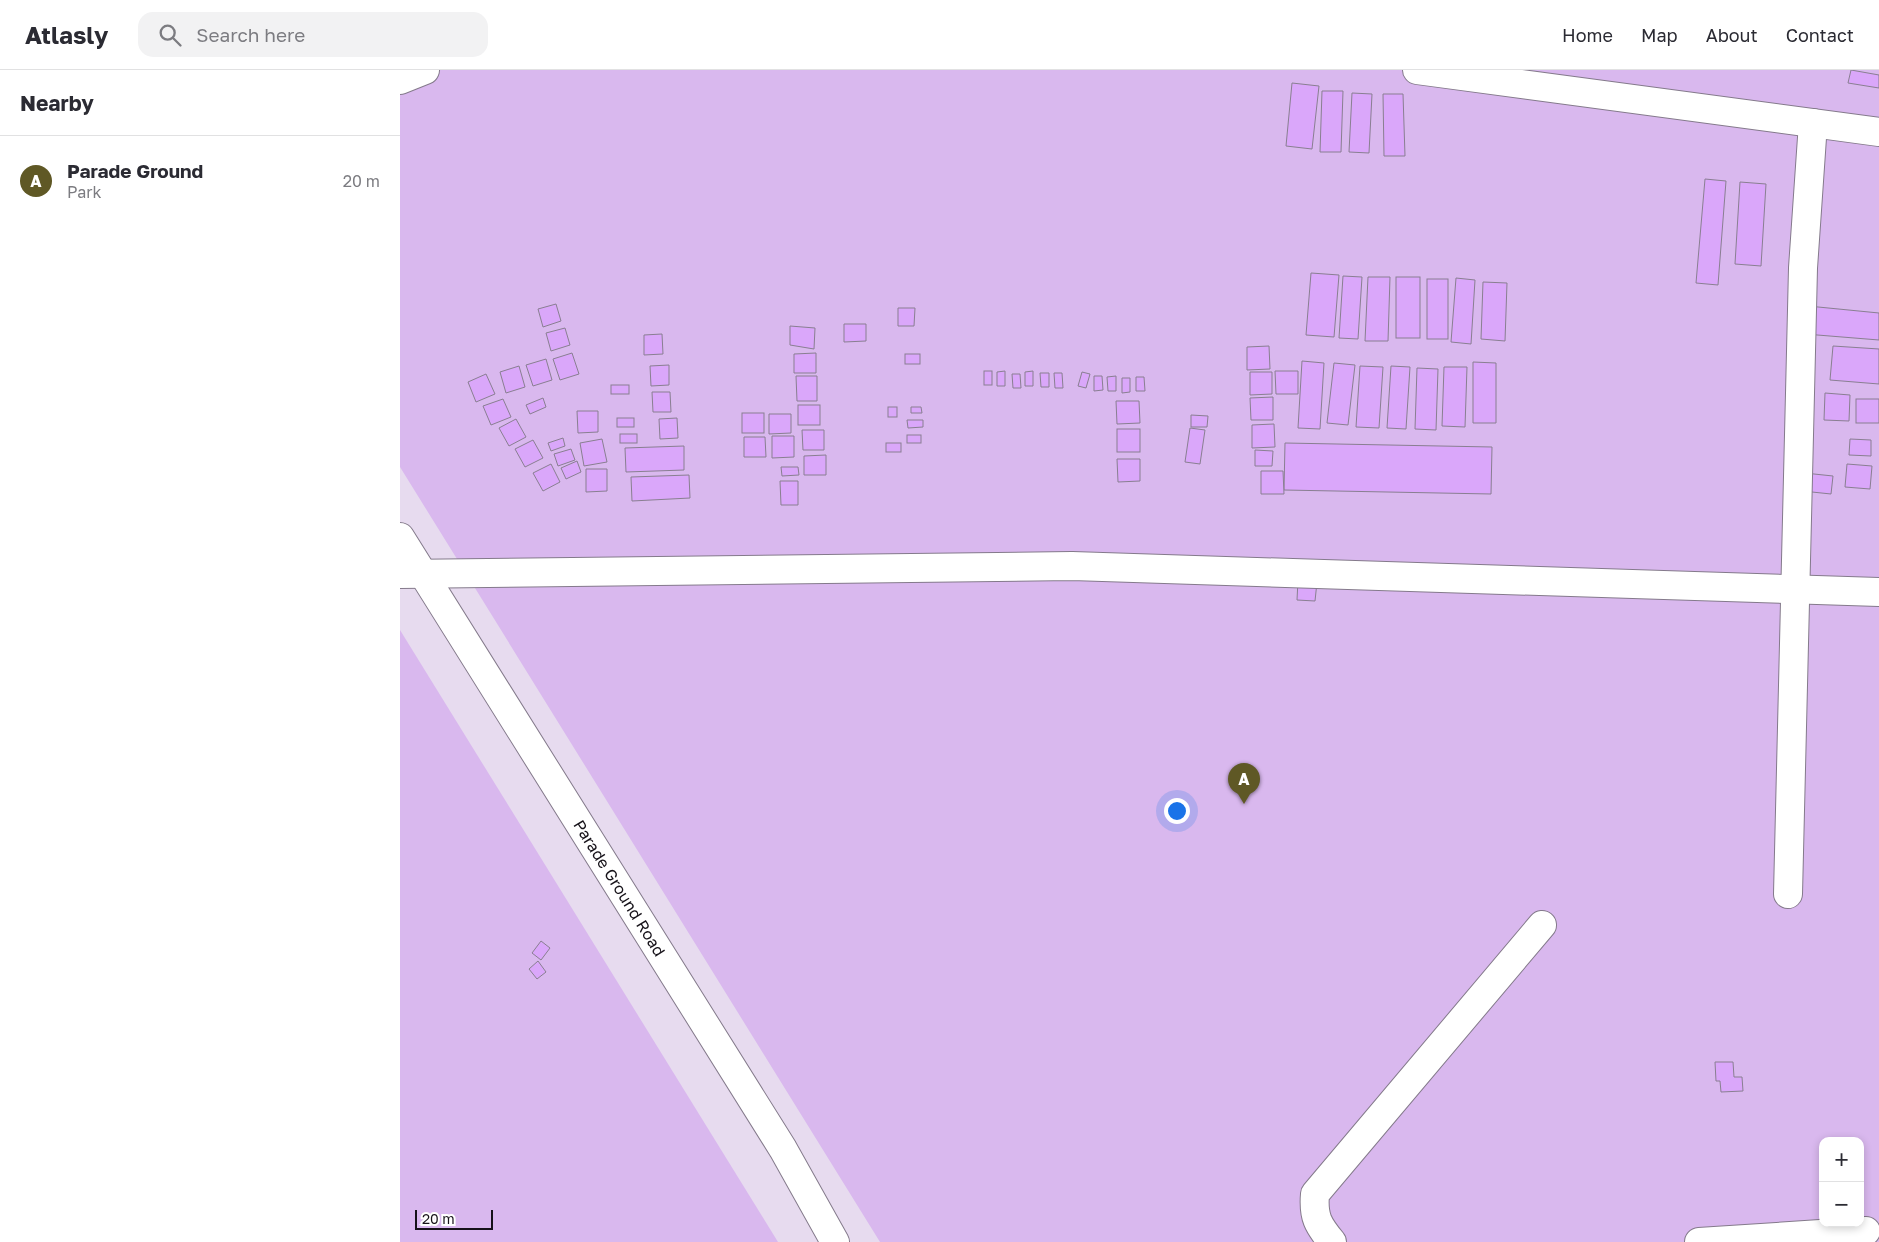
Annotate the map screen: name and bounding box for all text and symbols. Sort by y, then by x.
search box [138,12,488,57]
text: Atlasly [25,20,108,49]
icon: search [156,21,184,49]
text: Search here [196,23,305,46]
text: Home [1562,24,1613,46]
text: Map [1641,24,1678,46]
text: About [1706,24,1758,46]
text: Contact [1786,24,1854,46]
text: Nearby [20,90,94,116]
text: Parade Ground [67,159,203,182]
text: A [30,171,42,191]
text: 20 m [343,171,380,191]
text: Park [67,182,102,202]
pin: A [1228,763,1260,804]
your location [1164,798,1190,824]
street label: Parade Ground Road [569,816,670,960]
map controls [1819,1137,1864,1227]
button: + [1819,1137,1864,1182]
button: − [1819,1182,1864,1227]
scale bar [415,1207,492,1230]
text: 20 m [422,1210,455,1227]

